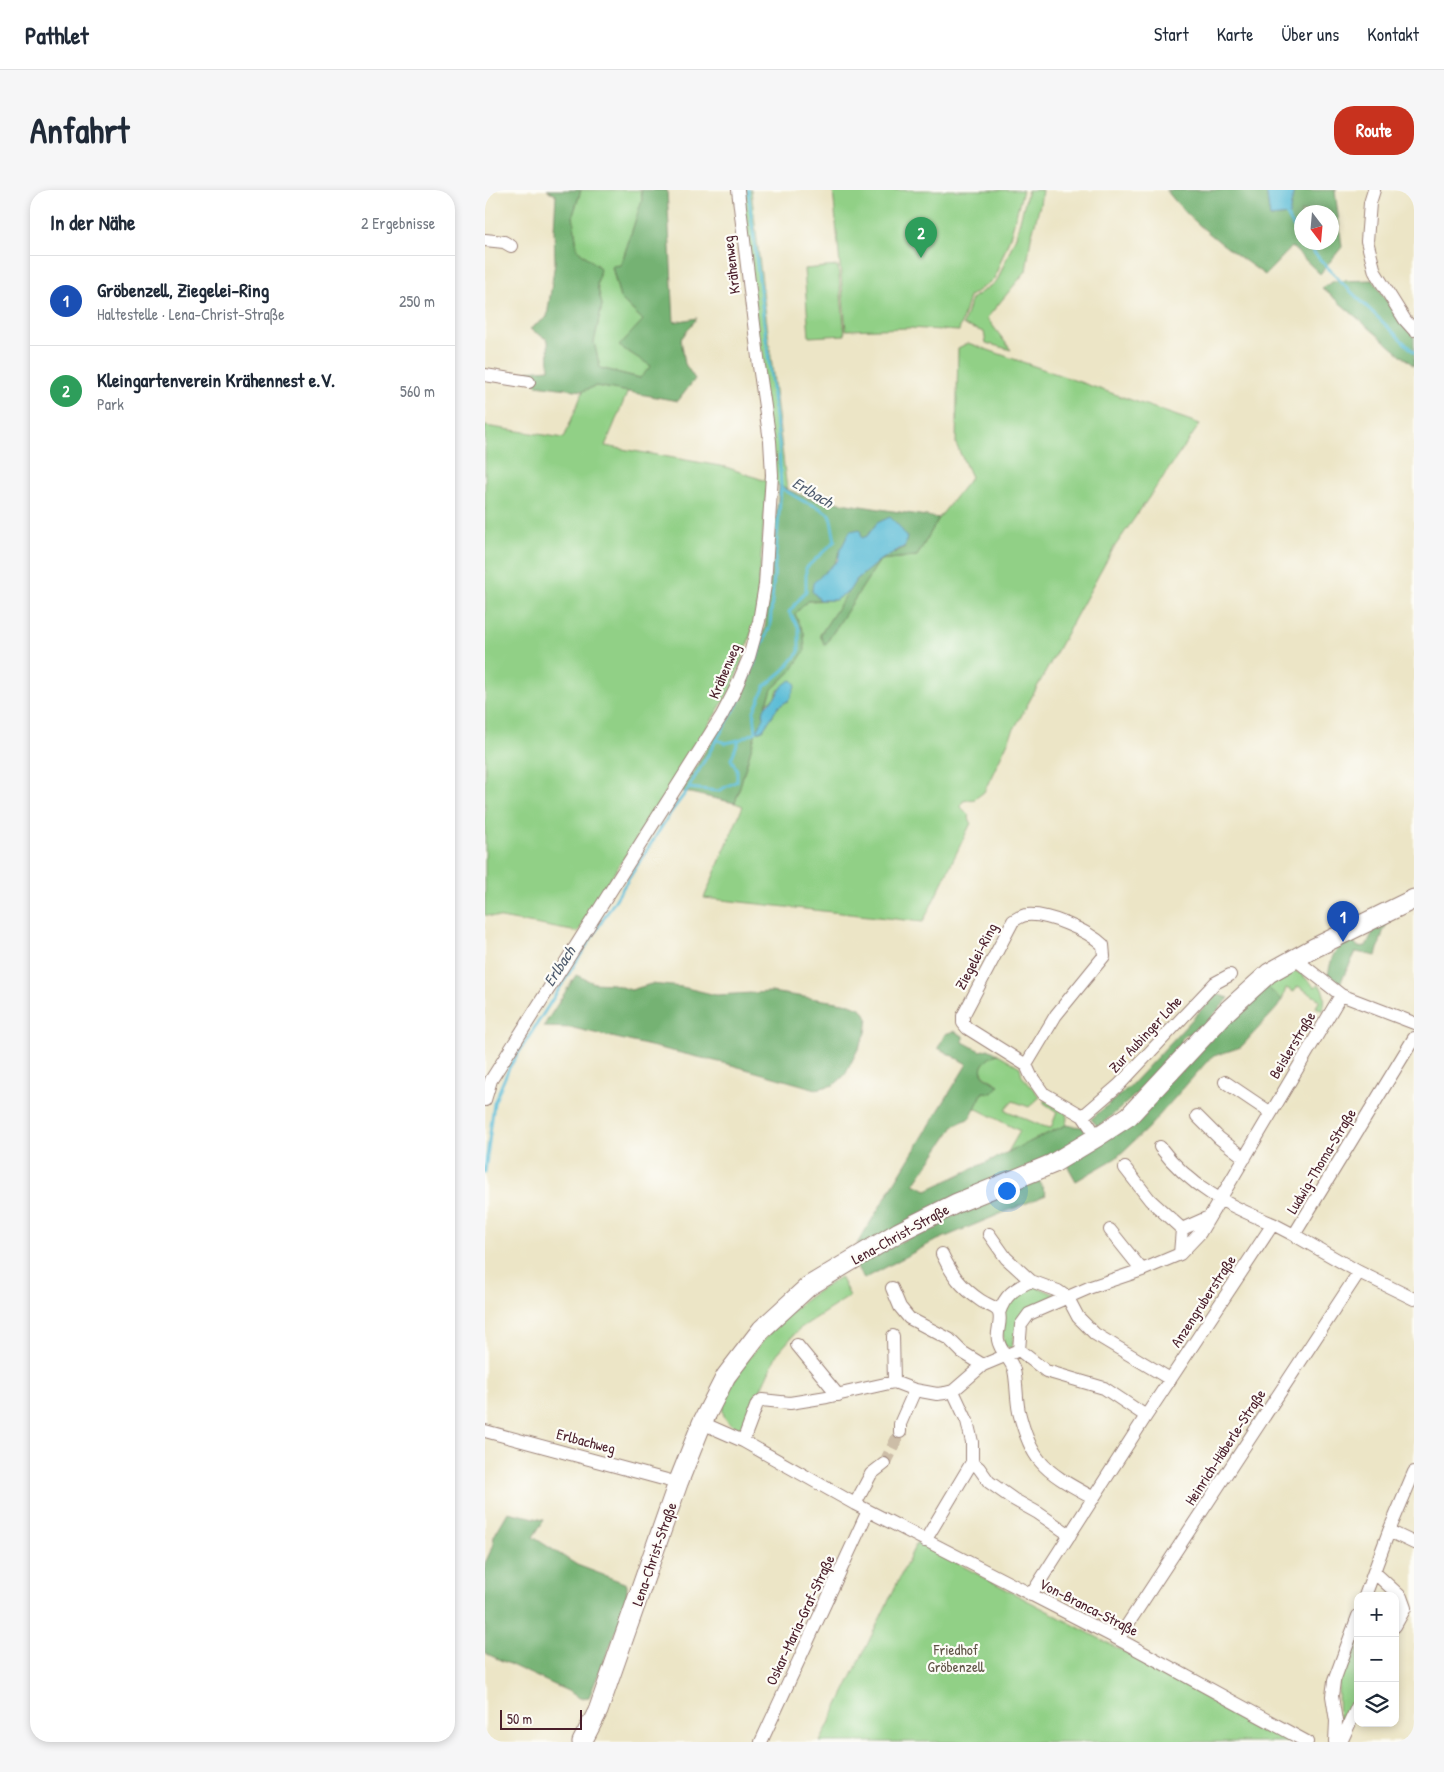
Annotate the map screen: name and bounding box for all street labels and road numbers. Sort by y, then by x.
street label: Krähenweg [717,235,745,295]
street label: Krähenweg [703,640,745,702]
street label: Ziegelei-Ring [950,919,1002,993]
street label: Zur Aubinger Lohe [1104,991,1186,1077]
street label: Beislerstraße [1264,1007,1320,1083]
street label: Ludwig-Thoma-Straße [1281,1104,1361,1218]
street label: Lena-Christ-Straße [847,1198,953,1269]
street label: Anzengruberstraße [1165,1251,1241,1351]
street label: Heinrich-Häberle-Straße [1179,1385,1271,1509]
street label: Erlbachweg [554,1423,618,1459]
street label: Lena-Christ-Straße [626,1499,682,1609]
street label: Oskar-Maria-Graf-Straße [761,1551,840,1689]
street label: Von-Branca-Straße [1036,1573,1142,1641]

